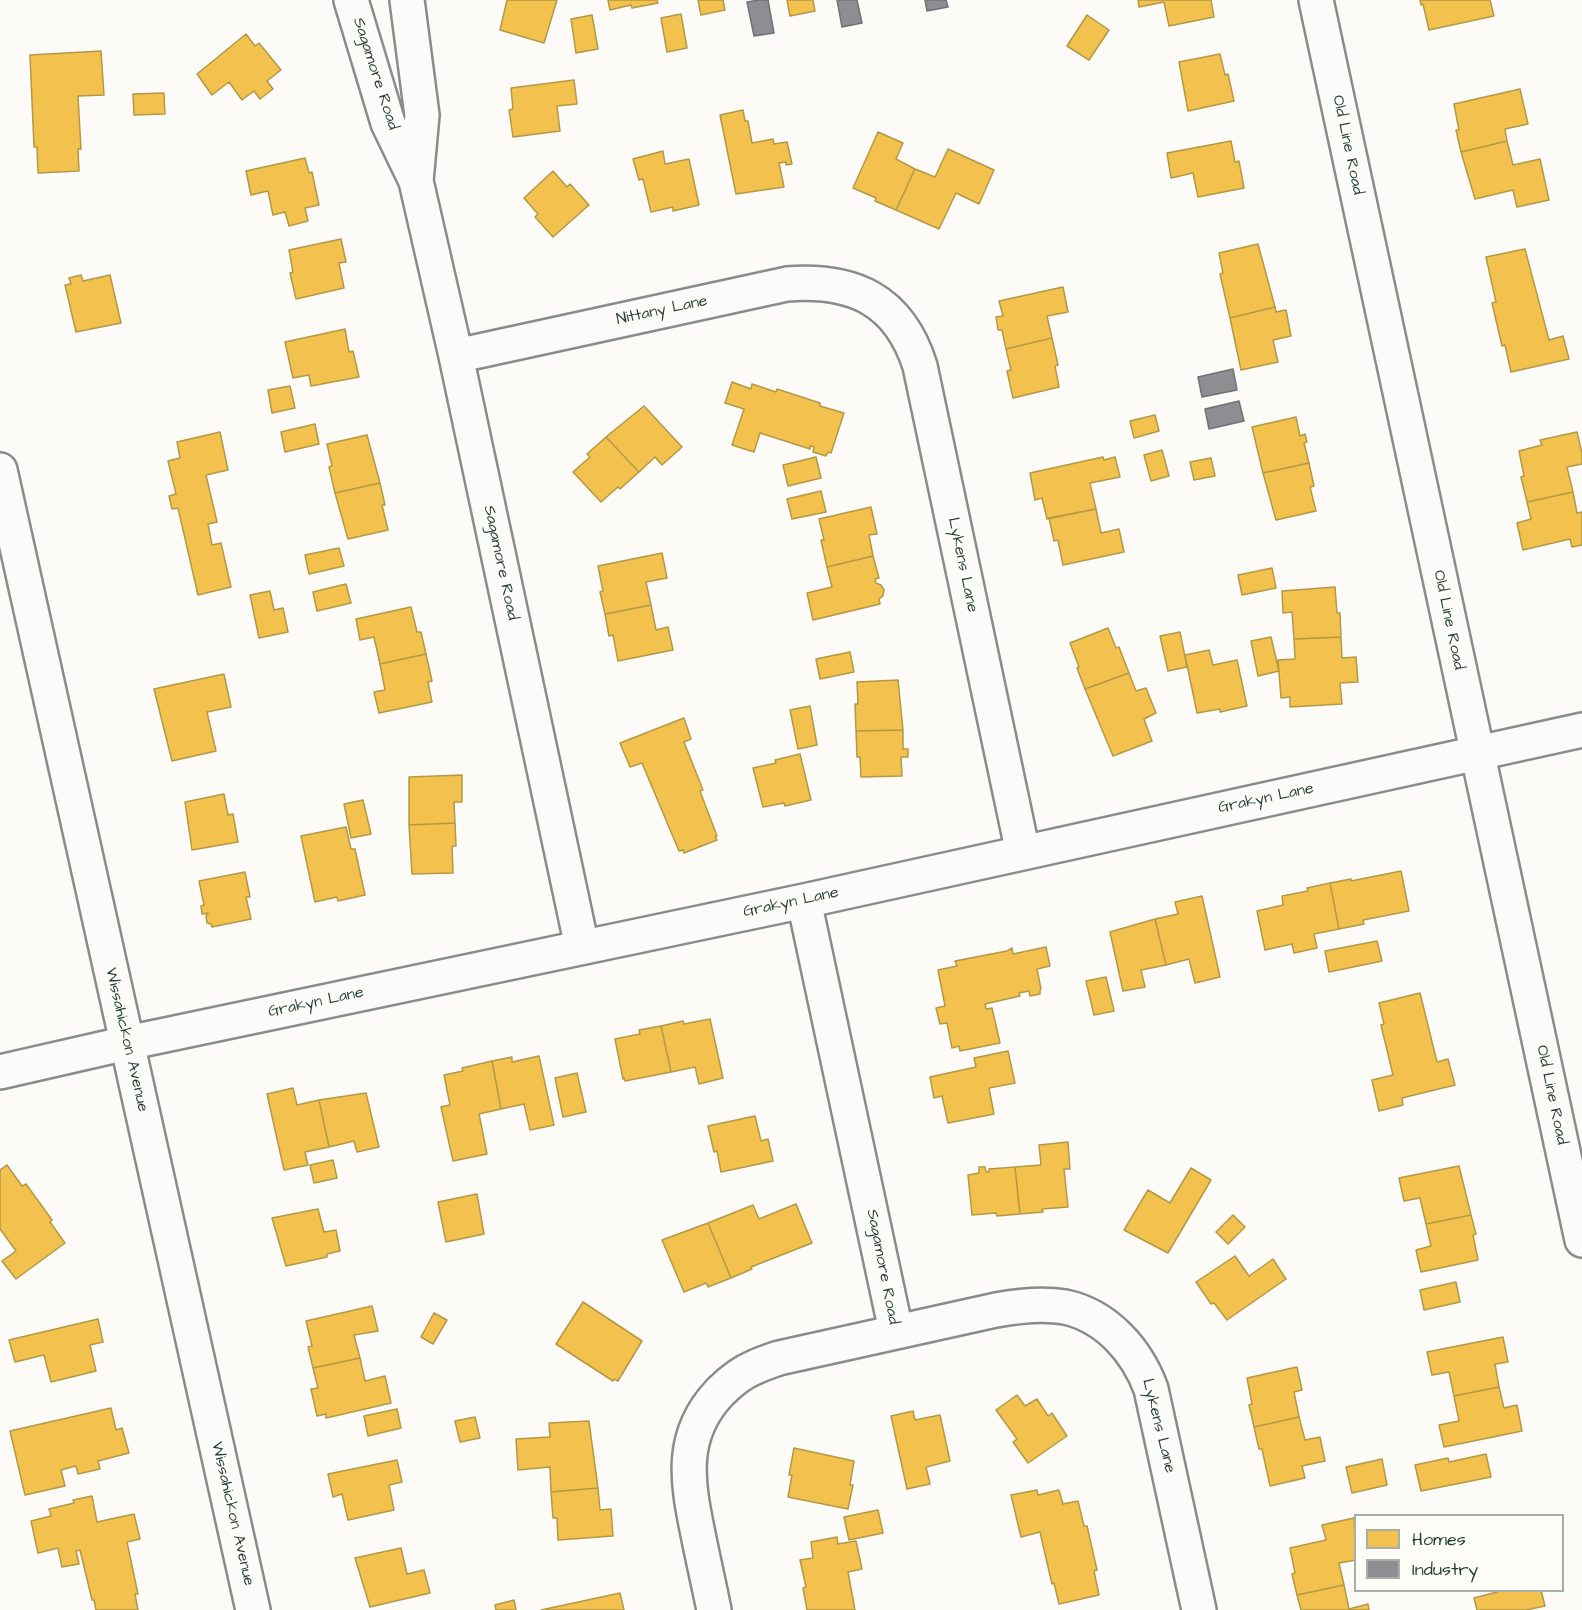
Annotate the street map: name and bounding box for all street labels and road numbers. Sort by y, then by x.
street label: Sagamore Road [348,15,402,133]
street label: Old Line Road [1327,94,1367,196]
street label: Nittany Lane [615,292,709,330]
street label: Sagamore Road [478,504,522,622]
street label: Lykens Lane [943,516,981,614]
street label: Old Line Road [1428,569,1468,671]
street label: Grakyn Lane [1217,780,1315,818]
street label: Grakyn Lane [742,884,840,922]
street label: Wissahickon Avenue [100,966,152,1114]
street label: Grakyn Lane [267,984,365,1022]
street label: Old Line Road [1531,1044,1571,1146]
street label: Sagamore Road [861,1208,903,1326]
street label: Lykens Lane [1137,1377,1179,1475]
street label: Wissahickon Avenue [206,1440,258,1588]

